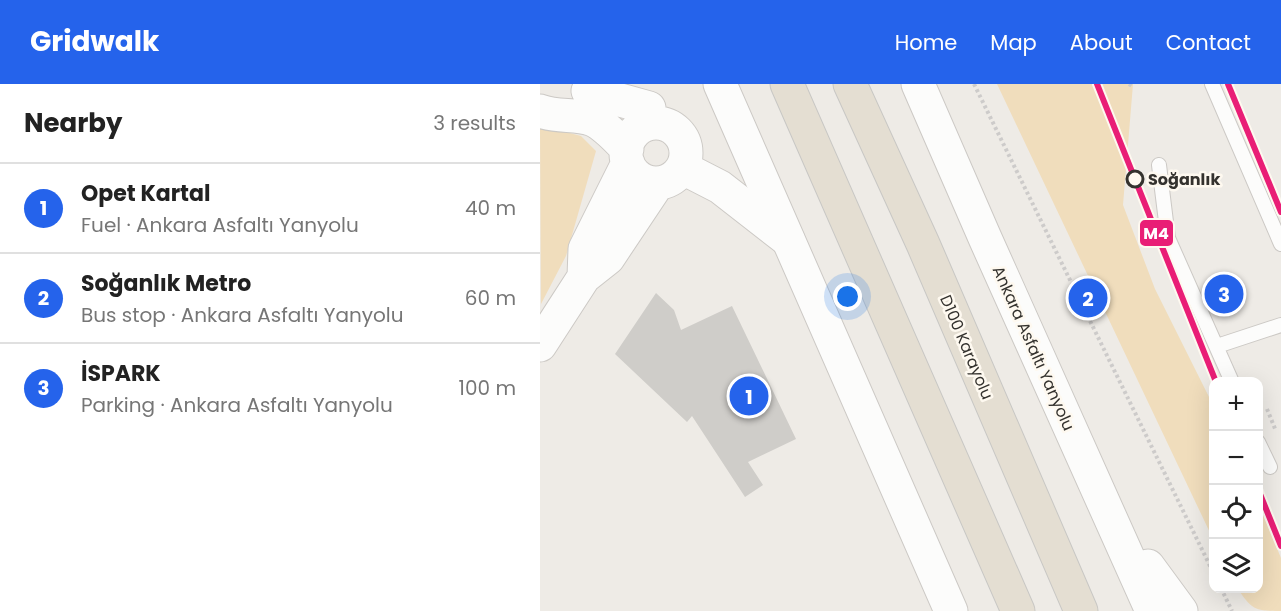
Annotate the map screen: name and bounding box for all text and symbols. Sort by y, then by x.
text: Gridwalk [30,22,159,61]
text: Home [895,28,957,57]
text: Map [990,28,1037,57]
text: About [1070,28,1133,57]
text: Contact [1166,28,1251,57]
text: Nearby [24,105,122,141]
text: 3 results [433,109,516,137]
place label: Soğanlık [1148,168,1220,191]
marker: Soğanlık [1126,170,1144,188]
text: Opet Kartal [81,178,210,209]
text: 1 [40,194,47,222]
text: 40 m [465,194,516,222]
text: Fuel · Ankara Asfaltı Yanyolu [81,211,359,239]
line badge: M4 [1139,219,1174,247]
text: M4 [1143,222,1169,245]
street label: Ankara Asfaltı Yanyolu [987,262,1080,434]
text: Soğanlık Metro [81,268,251,299]
pin: 3 [1204,272,1244,316]
pin: 2 [1068,276,1108,320]
your location [833,282,862,311]
text: 2 [38,284,49,312]
text: 60 m [465,284,516,312]
street label: D100 Karayolu [934,291,999,403]
text: Bus stop · Ankara Asfaltı Yanyolu [81,301,403,329]
text: İSPARK [81,358,161,389]
text: 3 [37,374,50,402]
text: 100 m [459,374,516,402]
pin: 1 [730,374,768,418]
map controls [1209,377,1263,593]
button: + [1209,377,1263,431]
text: Parking · Ankara Asfaltı Yanyolu [81,391,393,419]
button: − [1209,431,1263,485]
button: locate [1209,485,1263,539]
button: layers [1209,539,1263,593]

